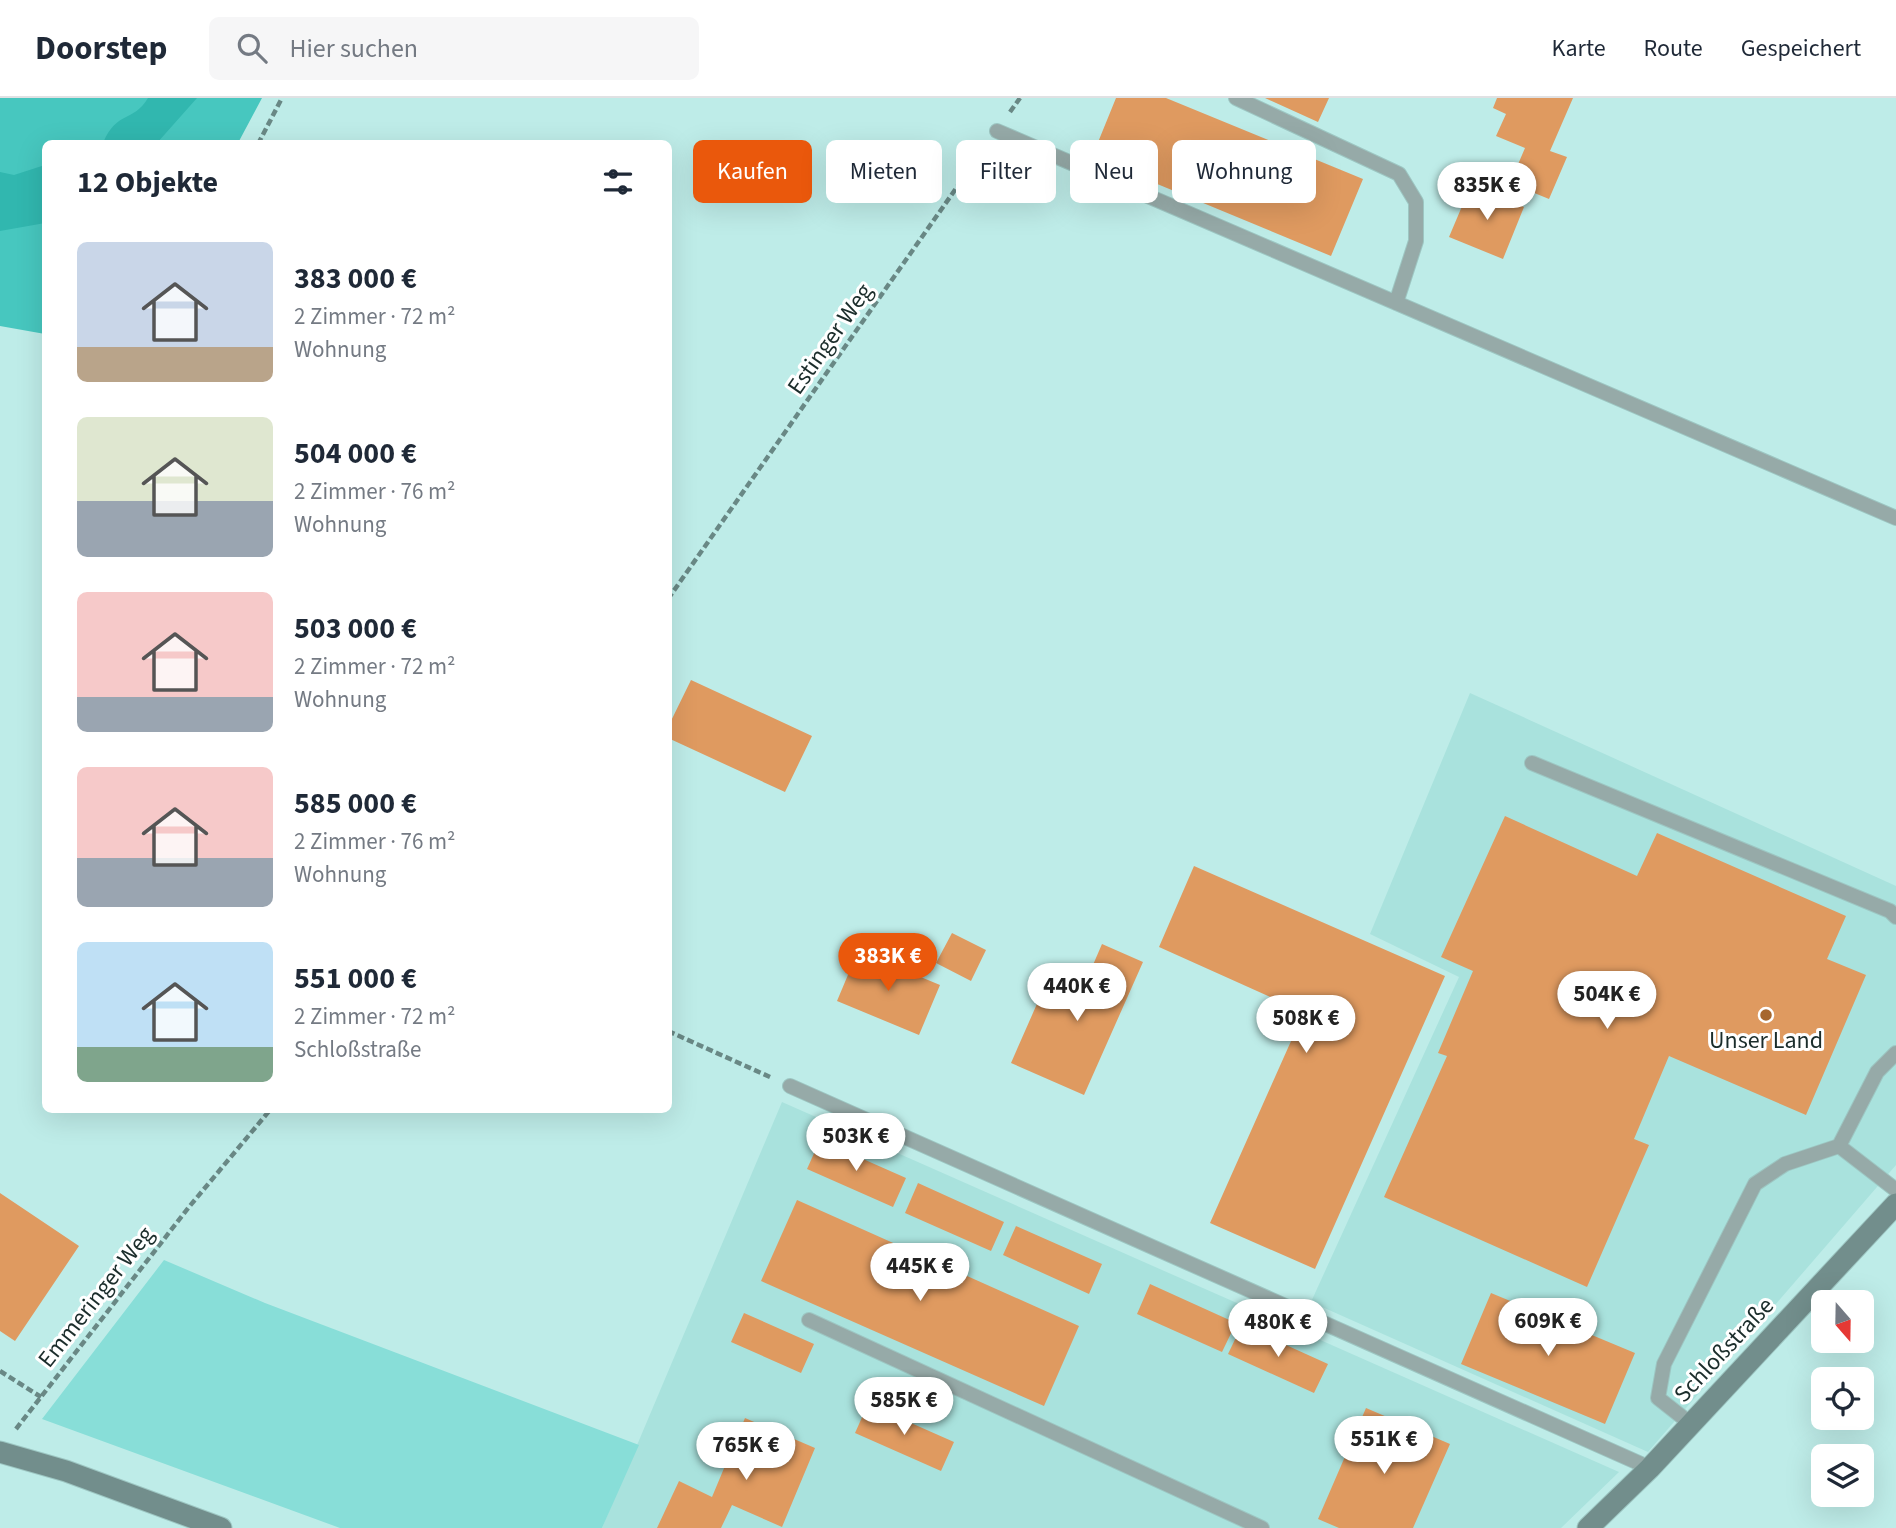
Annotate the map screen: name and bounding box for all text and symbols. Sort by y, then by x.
search box [209,17,699,80]
text: Doorstep [35,25,167,72]
icon: search [233,29,271,67]
text: Hier suchen [289,30,418,67]
text: Karte [1552,31,1606,66]
text: Route [1644,31,1703,66]
text: Gespeichert [1741,31,1861,66]
chip: Kaufen [693,140,812,203]
chip: Mieten [826,140,942,203]
chip: Filter [956,140,1056,203]
chip: Neu [1070,140,1158,203]
chip: Wohnung [1172,140,1316,203]
text: 12 Objekte [77,161,218,204]
pin: 835K € [1430,162,1544,222]
icon: filters [599,163,637,201]
text: 835K € [1453,168,1521,201]
text: 383 000 € [294,257,417,300]
icon: home [133,270,217,354]
street label: Estinger Weg [779,276,881,402]
text: 2 Zimmer · 72 m² [294,300,456,333]
text: Wohnung [294,333,386,366]
text: 504 000 € [294,432,417,475]
icon: home [133,445,217,529]
text: 2 Zimmer · 76 m² [294,475,456,508]
text: Wohnung [294,508,386,541]
text: 503 000 € [294,607,417,650]
icon: home [133,620,217,704]
text: 2 Zimmer · 72 m² [294,650,456,683]
text: Wohnung [294,683,386,716]
text: 585 000 € [294,782,417,825]
icon: home [133,795,217,879]
text: 2 Zimmer · 76 m² [294,825,456,858]
text: Wohnung [294,858,386,891]
pin: 383K € [831,934,945,993]
text: 383K € [854,939,922,972]
text: 551 000 € [294,957,417,1000]
pin: 440K € [1020,964,1134,1023]
text: 440K € [1043,969,1111,1002]
icon: home [133,970,217,1054]
pin: 504K € [1550,972,1664,1031]
text: 504K € [1573,977,1641,1010]
pin: 508K € [1249,996,1363,1055]
text: 2 Zimmer · 72 m² [294,1000,456,1033]
text: 508K € [1272,1001,1340,1034]
marker: Unser Land [1758,1007,1774,1023]
place label: Unser Land [1709,1023,1823,1058]
text: Schloßstraße [294,1033,422,1066]
pin: 503K € [799,1114,913,1173]
text: 503K € [822,1119,890,1152]
street label: Emmeringer Weg [30,1219,162,1375]
pin: 445K € [863,1244,977,1303]
text: 445K € [886,1249,954,1282]
street label: Schloßstraße [1666,1289,1782,1411]
north arrow [1811,1290,1874,1353]
map controls [1811,1290,1874,1507]
pin: 609K € [1491,1298,1605,1358]
pin: 480K € [1221,1300,1335,1359]
text: 609K € [1514,1304,1582,1337]
text: 480K € [1244,1305,1312,1338]
button: locate [1811,1367,1874,1430]
pin: 585K € [847,1378,961,1437]
text: 585K € [870,1383,938,1416]
pin: 551K € [1327,1416,1441,1476]
pin: 765K € [689,1422,803,1482]
text: 551K € [1350,1422,1418,1455]
text: 765K € [712,1428,780,1461]
button: layers [1811,1444,1874,1507]

